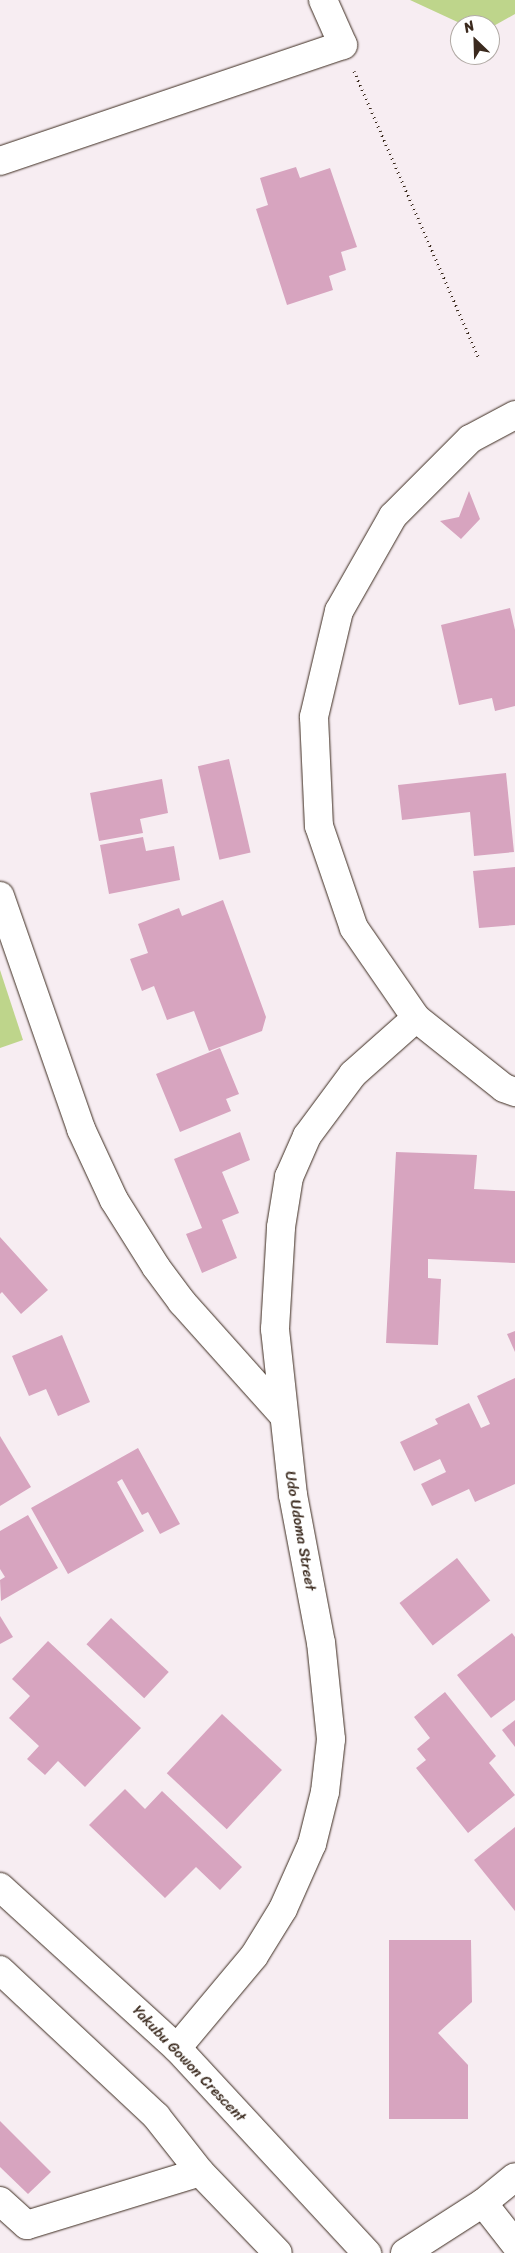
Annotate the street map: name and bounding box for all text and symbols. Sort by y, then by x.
text: N [460,13,479,40]
north arrow [450,15,500,65]
street label: Udo Udoma Street [281,1470,319,1592]
street label: Yakubu Gowon Crescent [128,2001,250,2127]

